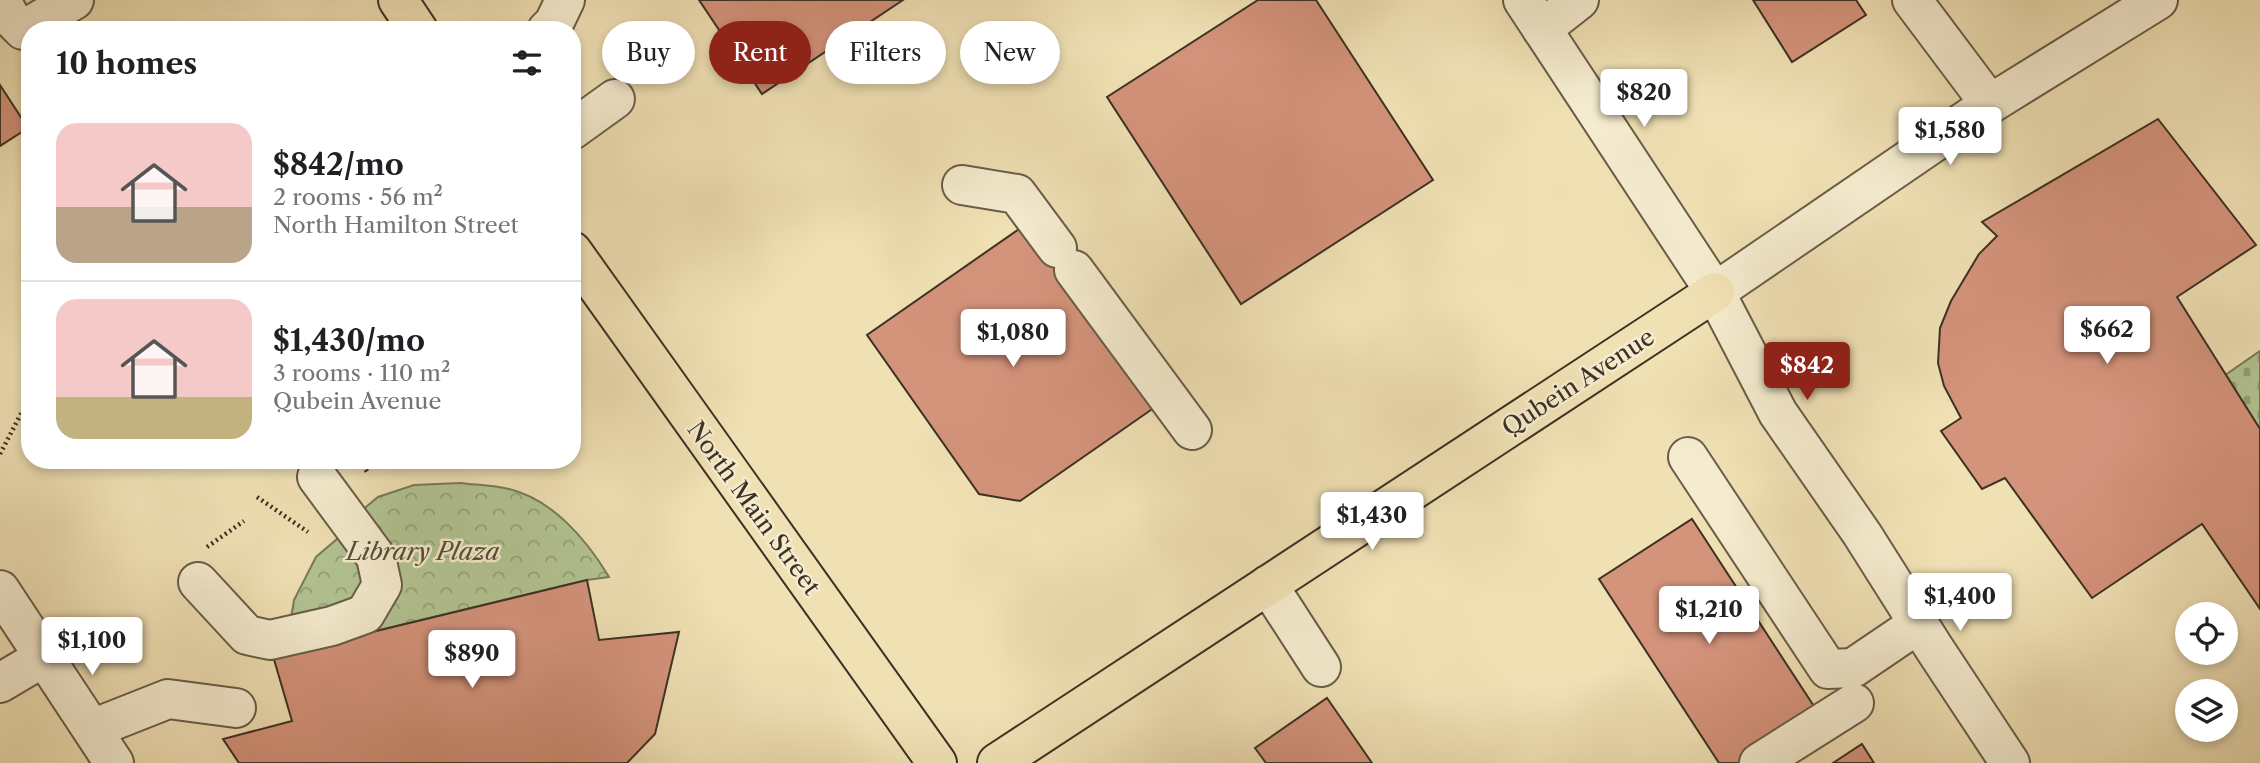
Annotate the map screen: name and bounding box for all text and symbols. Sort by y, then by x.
chip: Buy [602,21,695,84]
chip: Rent [709,21,811,84]
chip: Filters [825,21,946,84]
chip: New [960,21,1060,84]
icon: filters [508,44,546,82]
text: 10 homes [56,45,197,82]
pin: $820 [1603,69,1685,129]
text: $820 [1616,78,1672,106]
pin: $1,580 [1893,108,2007,167]
text: $1,580 [1914,116,1986,144]
text: $842/mo [273,146,404,183]
icon: home [112,151,196,235]
text: 2 rooms · 56 m² [273,183,443,211]
text: North Hamilton Street [273,211,519,239]
pin: $662 [2066,306,2148,366]
pin: $1,080 [956,310,1070,369]
text: $662 [2080,315,2134,343]
text: $1,080 [977,318,1049,346]
text: $1,430/mo [273,322,425,359]
street label: Qubein Avenue [1496,322,1660,442]
icon: home [112,327,196,411]
pin: $842 [1766,342,1848,402]
text: $842 [1780,351,1834,379]
text: 3 rooms · 110 m² [273,359,450,387]
text: Qubein Avenue [273,387,441,415]
street label: North Main Street [681,416,827,601]
pin: $1,430 [1315,492,1429,552]
text: $1,430 [1337,501,1407,529]
park label: Library Plaza [345,537,499,566]
pin: $1,400 [1903,574,2017,633]
text: $1,400 [1924,582,1996,610]
pin: $1,210 [1652,586,1766,646]
text: $1,210 [1675,595,1743,623]
map controls [2175,602,2238,742]
button: locate [2175,602,2238,665]
pin: $1,100 [35,618,149,677]
text: $1,100 [58,626,126,654]
pin: $890 [431,630,513,690]
text: $890 [444,639,500,667]
button: layers [2175,679,2238,742]

